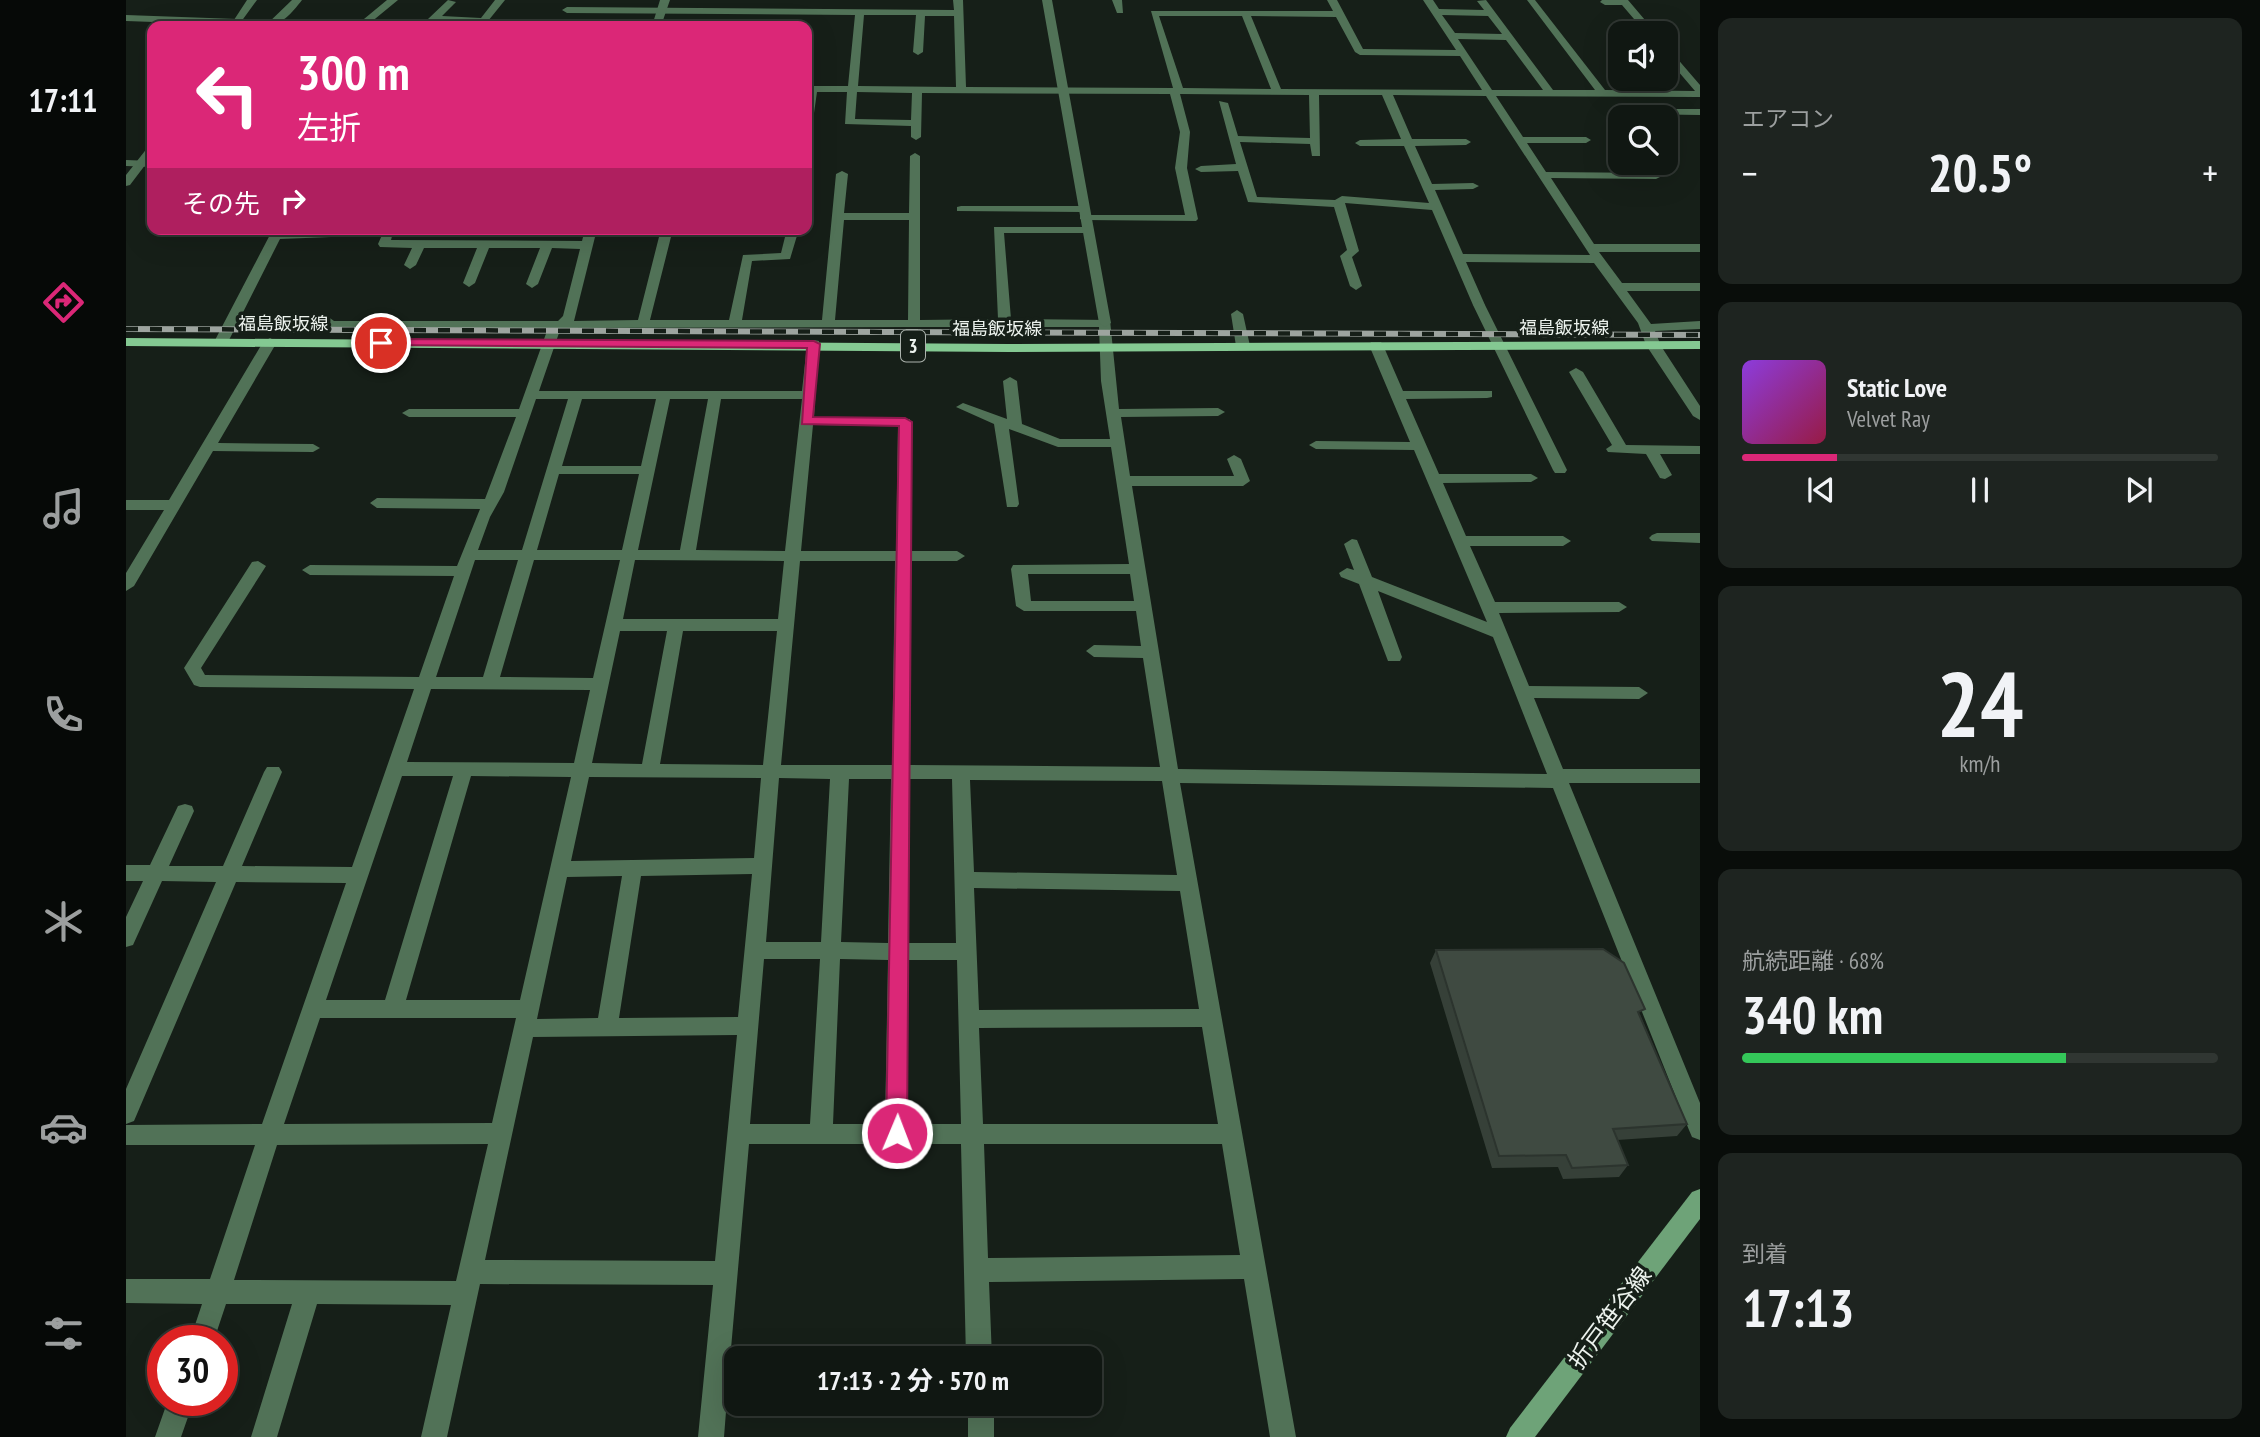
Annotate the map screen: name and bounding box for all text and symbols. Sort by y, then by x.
map controls [1608,21,1678,175]
button: sound [1608,21,1678,91]
text: 300 m [297,40,410,104]
icon: left [182,49,273,140]
text: 17:11 [28,79,98,121]
text: エアコン [1742,104,1834,133]
button: search [1608,105,1678,175]
text: 左折 [297,106,361,148]
text: 20.5° [1928,139,2032,206]
text: − [1742,148,1758,197]
text: + [2202,148,2218,197]
icon: right [274,182,312,220]
text: その先 [182,187,260,220]
icon: directions [39,278,88,327]
street label: 福島飯坂線 [238,312,328,335]
pin [351,313,411,373]
street label: 福島飯坂線 [1519,316,1609,339]
street label: 福島飯坂線 [952,317,1042,340]
icon: arrive [362,324,400,362]
road number: 3 [901,330,925,362]
text: Static Love [1847,371,1947,404]
text: Velvet Ray [1847,404,1930,433]
icon: previous [1802,471,1840,509]
icon: pause [1961,471,1999,509]
icon: next [2120,471,2158,509]
icon: music [39,484,88,533]
text: 24 [1937,644,2024,762]
icon: phone [39,690,88,739]
text: km/h [1960,749,2000,778]
icon: climate [39,897,88,946]
text: 航続距離 · 68% [1742,946,1884,975]
text: 340 km [1742,981,1883,1048]
position arrow [860,1096,934,1170]
icon: car [39,1103,88,1152]
text: 到着 [1742,1239,1788,1268]
street label: 折戸笹谷線 [1561,1260,1658,1375]
text: 17:13 [1742,1274,1854,1341]
icon: filters [39,1309,88,1358]
speed limit sign: 30 [147,1325,238,1416]
text: 17:13 · 2 分 · 570 m [817,1364,1009,1397]

